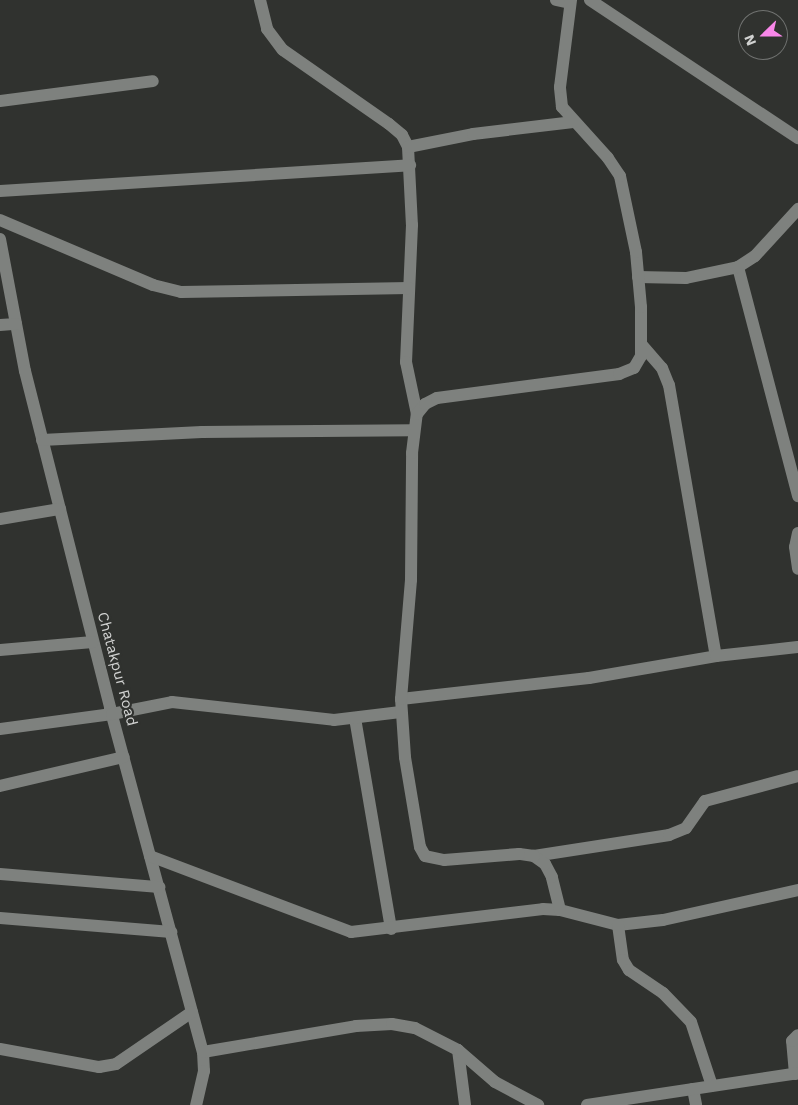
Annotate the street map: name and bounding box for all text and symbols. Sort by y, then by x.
north arrow [738,10,788,60]
text: N [741,32,759,48]
street label: Chatakpur Road [93,610,141,728]

